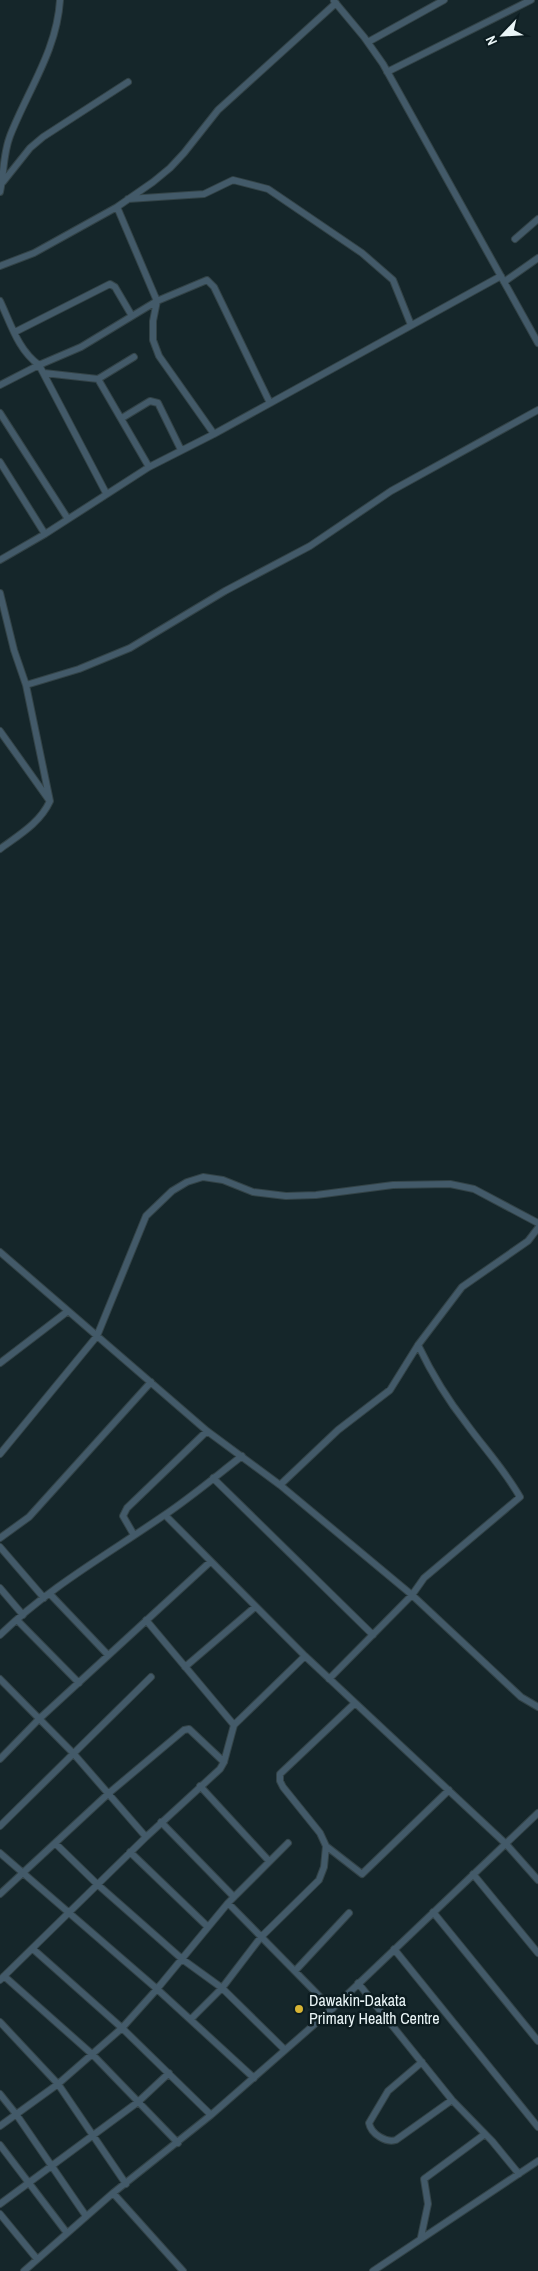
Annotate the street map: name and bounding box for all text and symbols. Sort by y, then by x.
north arrow [478,10,528,60]
text: N [481,33,501,48]
place label: Dawakin-Dakata Primary Health Centre [309,1989,440,2029]
marker: Dawakin-Dakata Primary Health Centre [293,2003,305,2015]

